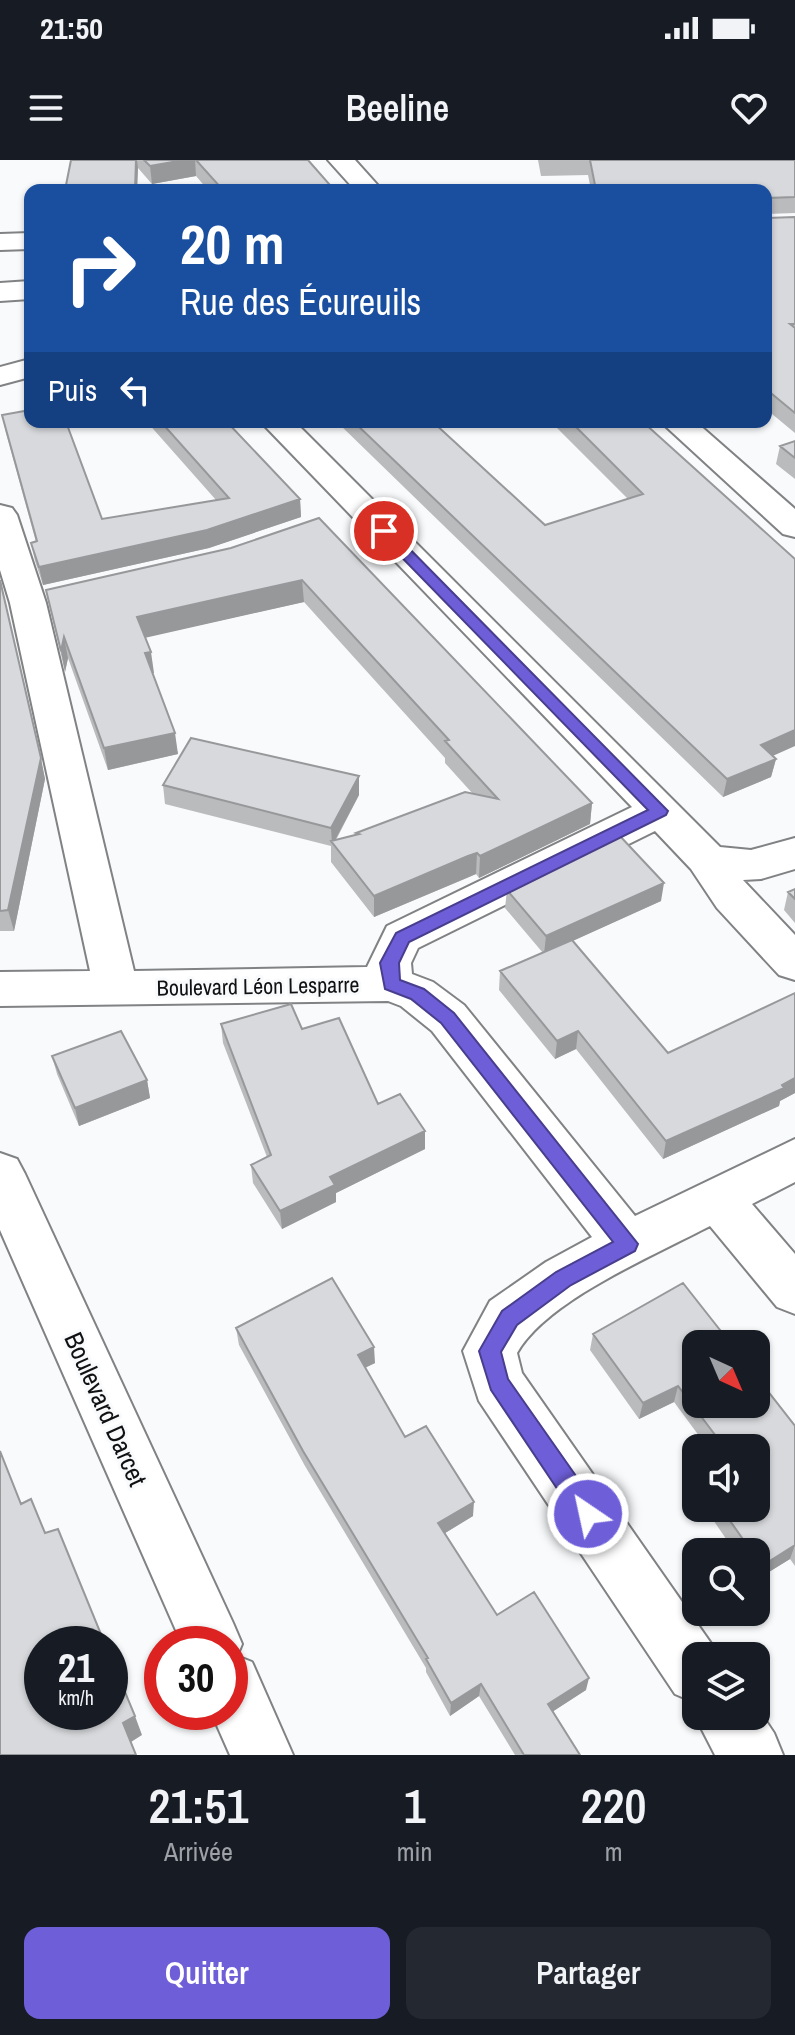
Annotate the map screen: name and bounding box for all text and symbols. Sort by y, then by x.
text: 21:50 [40,8,103,48]
text: Beeline [346,84,449,132]
icon: menu [24,86,68,130]
icon: heart [727,86,771,130]
text: 20 m [180,206,285,281]
icon: right [48,216,152,320]
text: Rue des Écureuils [180,278,421,326]
icon: left [113,368,157,412]
text: Puis [48,370,97,410]
pin [350,497,418,565]
icon: arrive [362,509,406,553]
street label: Boulevard Léon Lesparre [156,969,360,1003]
street label: Boulevard Darcet [57,1327,156,1491]
north arrow [682,1330,770,1418]
map controls [682,1330,770,1730]
button: sound [682,1434,770,1522]
position arrow [546,1472,630,1556]
button: search [682,1538,770,1626]
speed limit sign: 30 [144,1626,248,1730]
text: 21 [58,1641,94,1694]
button: layers [682,1642,770,1730]
text: km/h [58,1684,94,1711]
text: 21:51 [148,1773,248,1838]
text: 1 [404,1773,426,1838]
text: 220 [581,1773,647,1838]
text: Arrivée [164,1834,233,1869]
text: min [397,1834,432,1869]
text: m [605,1834,623,1869]
button: Quitter [24,1927,390,2019]
button: Partager [406,1927,771,2019]

